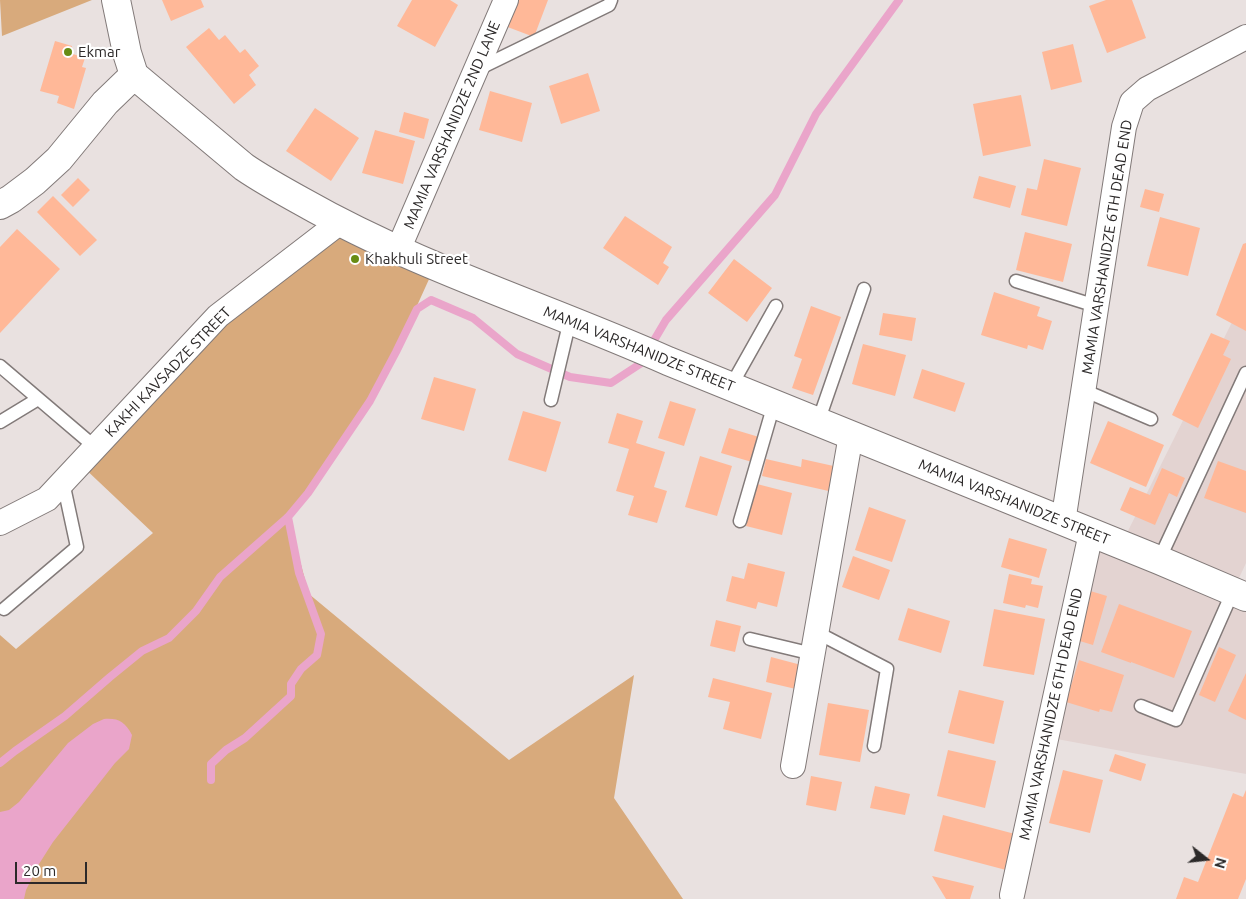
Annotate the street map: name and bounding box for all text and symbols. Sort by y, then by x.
street label: MAMIA VARSHANIDZE 2ND LANE [400,18,504,232]
place label: Ekmar [78,43,120,61]
marker: Ekmar [62,46,74,58]
street label: MAMIA VARSHANIDZE 6TH DEAD END [1078,118,1136,376]
place label: Khakhuli Street [365,250,468,268]
marker: Khakhuli Street [349,253,361,265]
street label: MAMIA VARSHANIDZE STREET [541,302,737,396]
street label: KAKHI KAVSADZE STREET [101,303,235,441]
street label: MAMIA VARSHANIDZE STREET [916,455,1112,549]
street label: MAMIA VARSHANIDZE 6TH DEAD END [1015,586,1087,842]
north arrow [1181,834,1231,884]
scale bar [18,852,90,884]
text: N [1211,856,1230,870]
text: 20 m [23,862,56,879]

